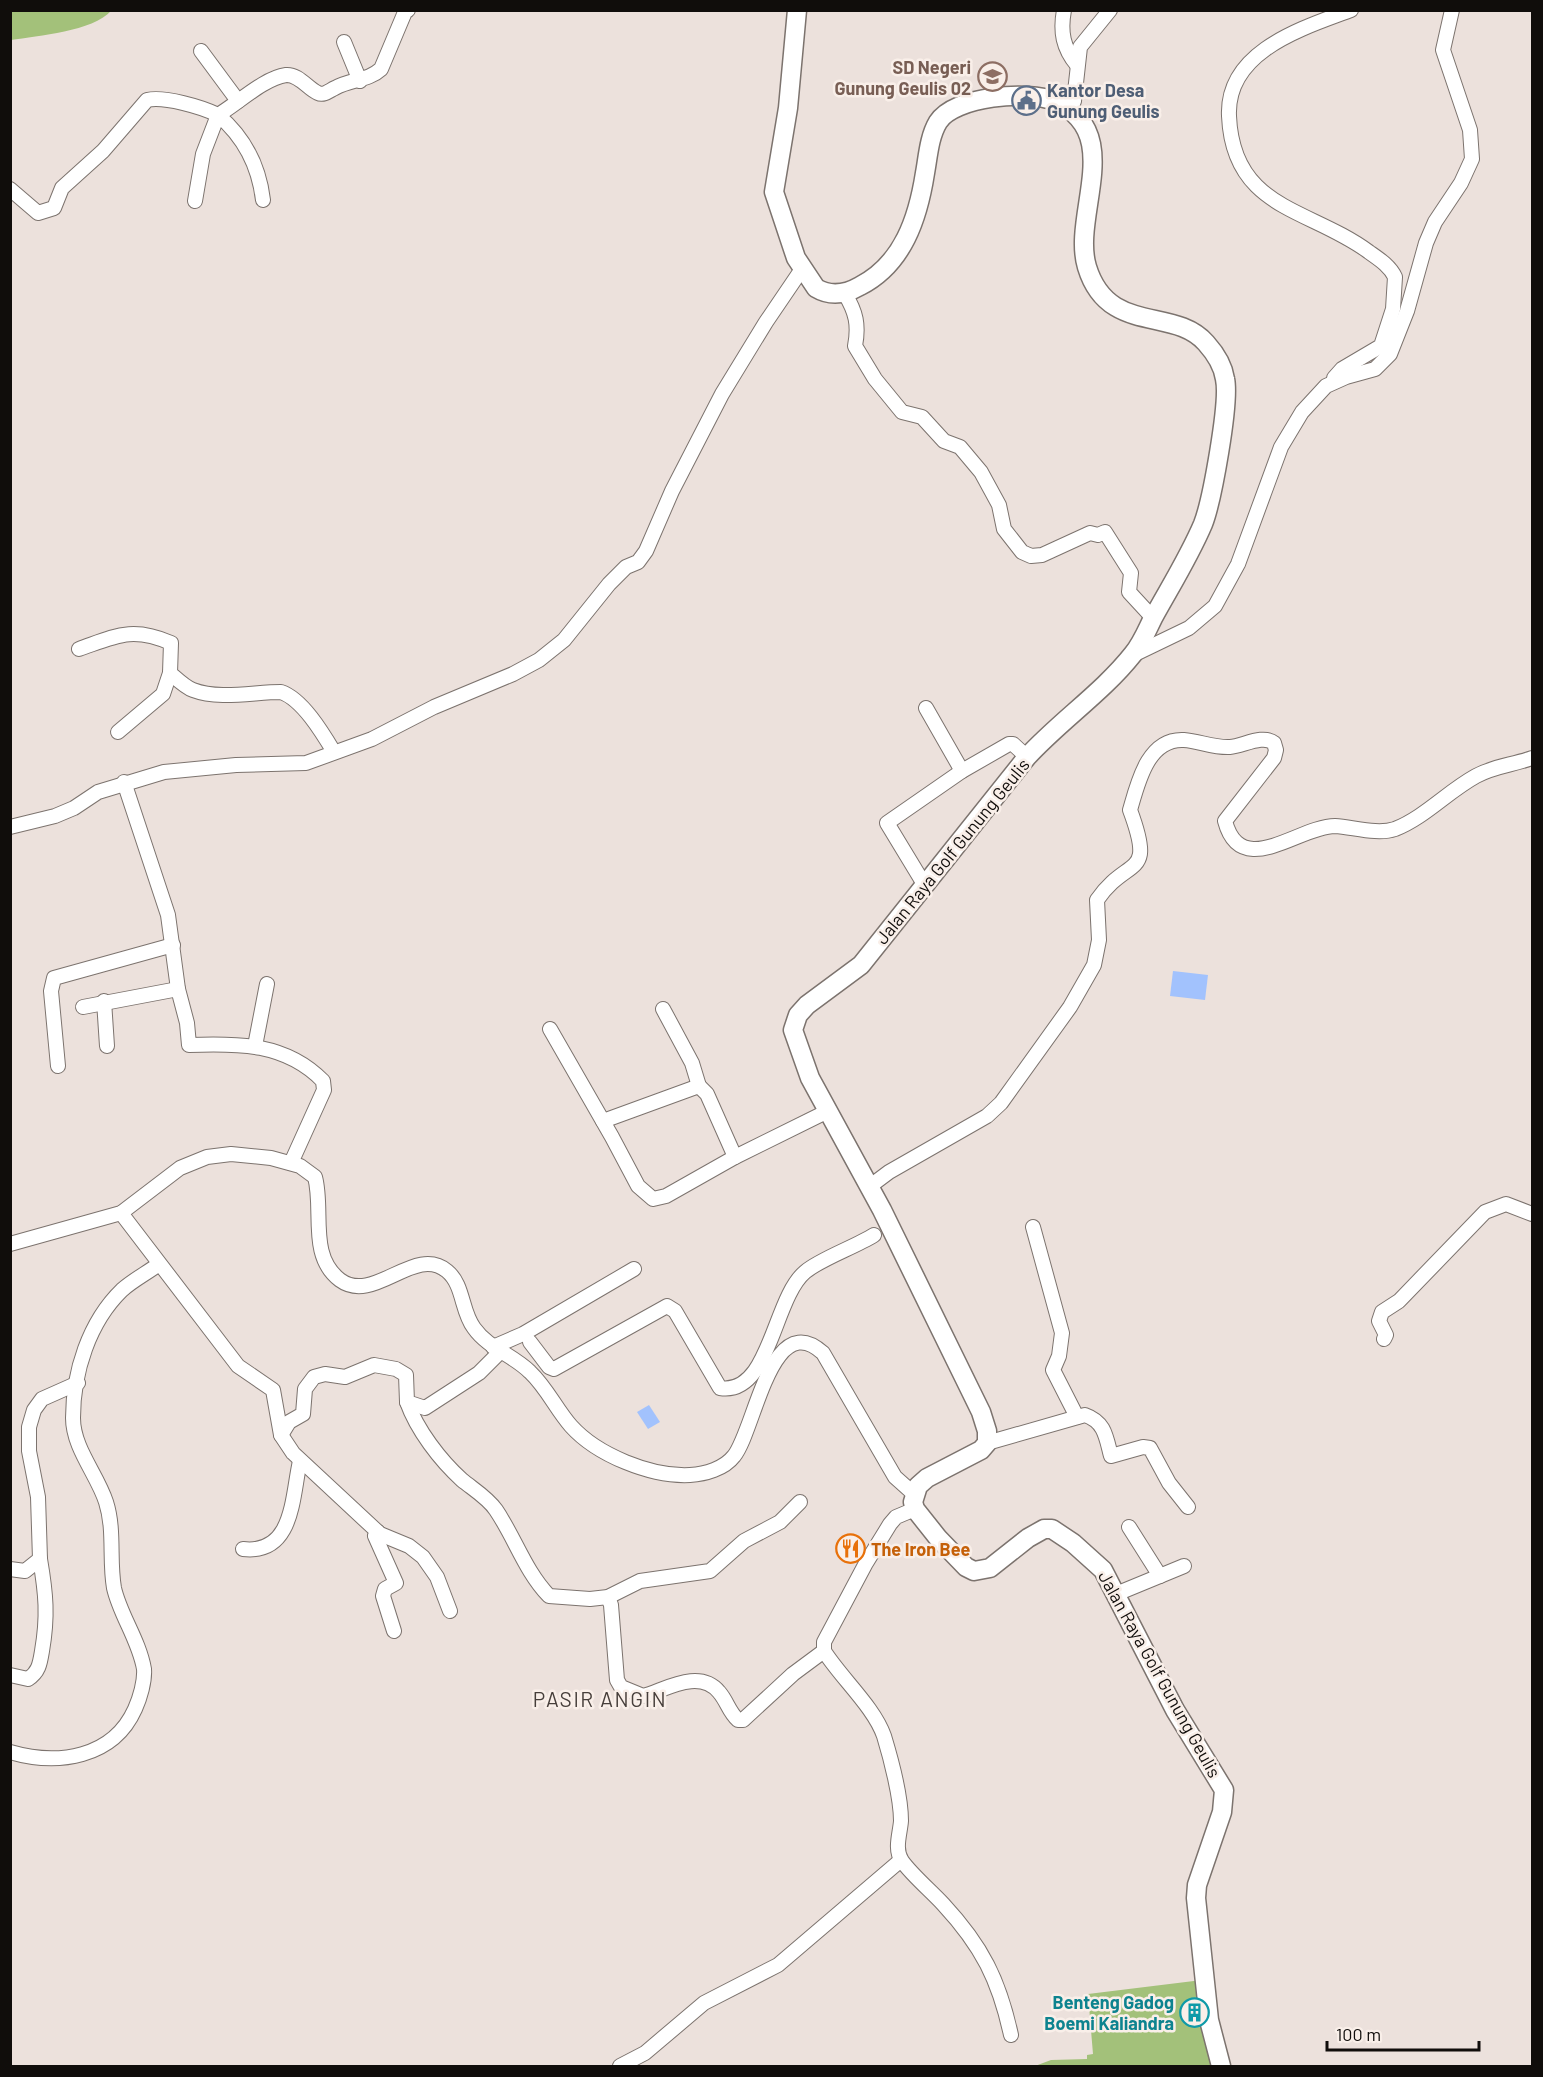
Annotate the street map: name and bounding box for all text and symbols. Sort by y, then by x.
place label: SD Negeri Gunung Geulis 02 [834,56,971,99]
school or university icon: SD Negeri Gunung Geulis 02 [976,61,1008,93]
place label: Kantor Desa Gunung Geulis [1047,79,1160,122]
public building icon: Kantor Desa Gunung Geulis [1010,84,1042,116]
street label: Jalan Raya Golf Gunung Geulis [870,754,1034,948]
restaurant icon: The Iron Bee [834,1533,866,1565]
place label: The Iron Bee [871,1538,971,1560]
street label: Jalan Raya Golf Gunung Geulis [1094,1567,1226,1781]
district label: PASIR ANGIN [533,1686,667,1711]
place label: Benteng Gadog Boemi Kaliandra [1044,1991,1174,2034]
building icon: Benteng Gadog Boemi Kaliandra [1179,1996,1211,2028]
scale bar [1327,2014,1478,2052]
text: 100 m [1336,2023,1381,2045]

